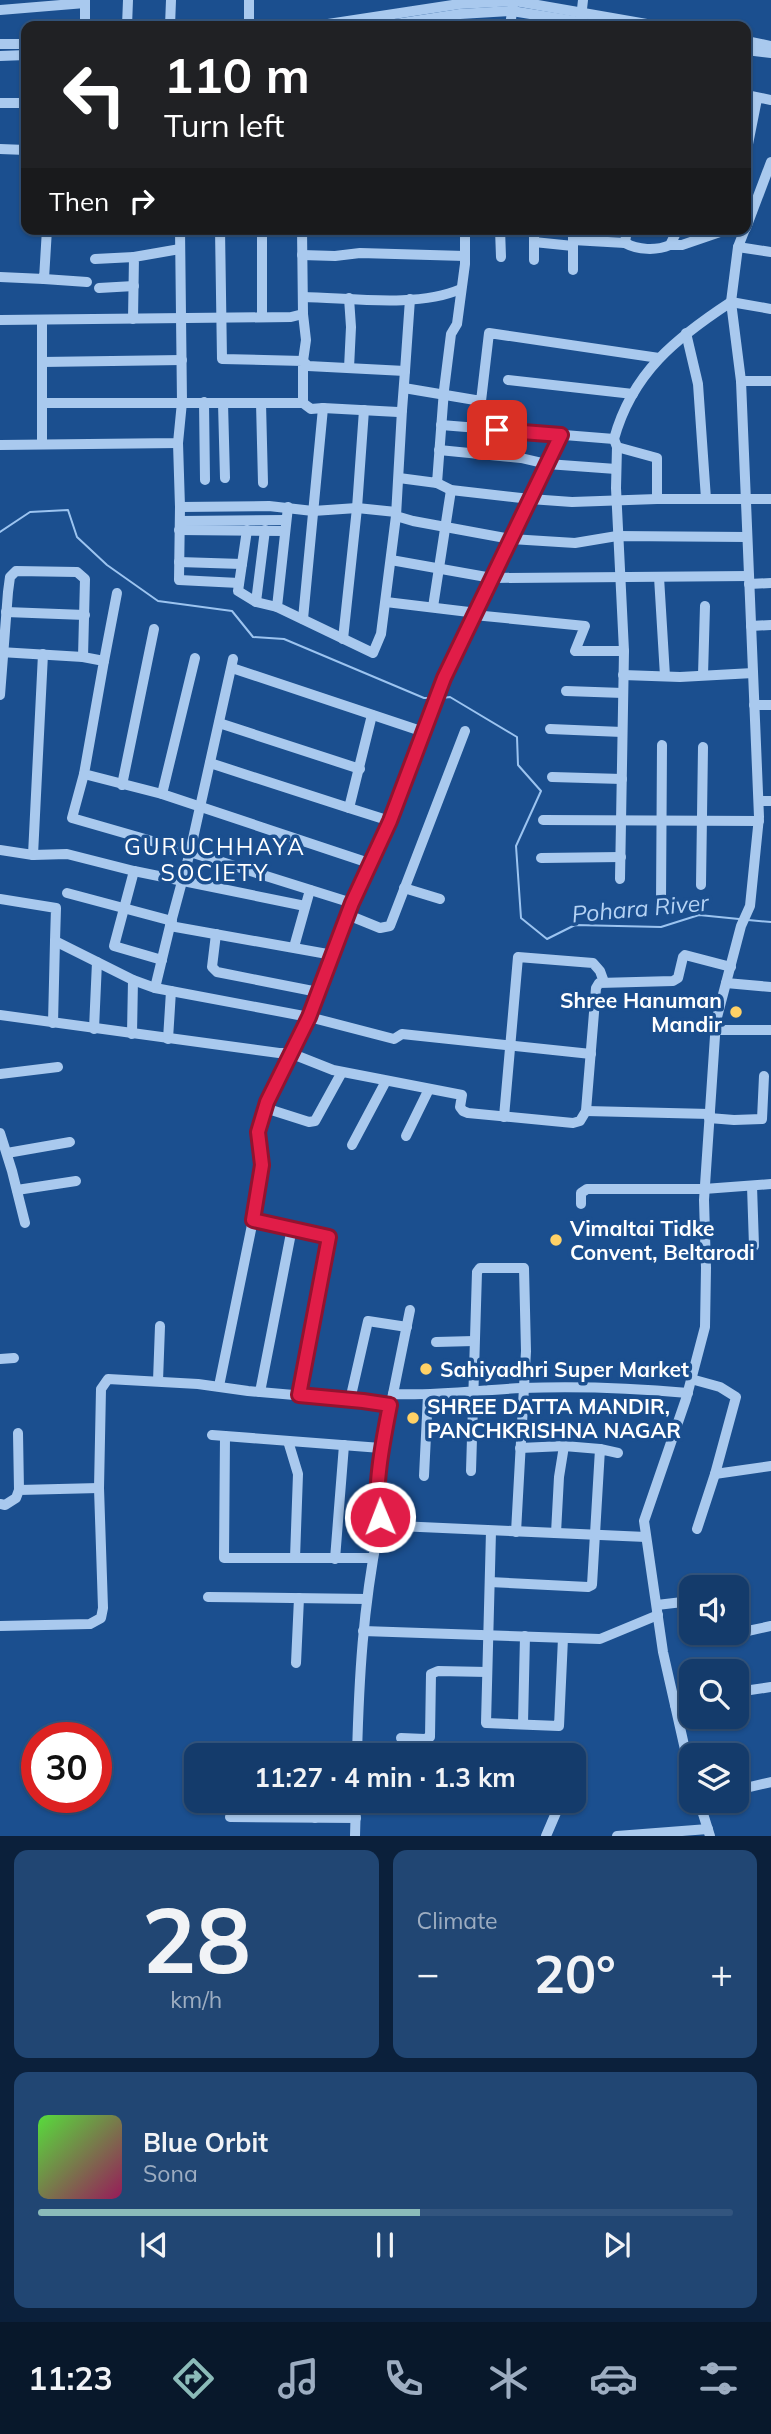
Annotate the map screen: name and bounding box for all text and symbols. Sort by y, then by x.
text: 110 m [164,44,310,105]
icon: left [49,49,140,140]
text: Turn left [164,105,284,145]
icon: right [123,182,161,220]
text: Then [49,185,109,218]
pin [467,400,527,460]
icon: arrive [478,411,516,449]
district label: GURUCHHAYA SOCIETY [124,832,306,887]
water label: Pohara River [570,887,711,928]
place label: Shree Hanuman Mandir [560,987,723,1037]
marker: Shree Hanuman Mandir [728,1004,744,1020]
place label: Vimaltai Tidke Convent, Beltarodi [569,1215,755,1265]
marker: Vimaltai Tidke Convent, Beltarodi [548,1232,564,1248]
place label: Sahiyadhri Super Market [440,1356,689,1382]
marker: Sahiyadhri Super Market [418,1361,434,1377]
place label: SHREE DATTA MANDIR, PANCHKRISHNA NAGAR [427,1393,681,1443]
marker: SHREE DATTA MANDIR, PANCHKRISHNA NAGAR [405,1410,421,1426]
position arrow [343,1480,417,1554]
map controls [679,1575,749,1813]
button: sound [679,1575,749,1645]
button: search [679,1659,749,1729]
speed limit sign: 30 [21,1722,112,1813]
button: layers [679,1743,749,1813]
text: 11:27 · 4 min · 1.3 km [254,1761,516,1794]
text: 28 [142,1882,251,1996]
text: Climate [417,1906,498,1935]
text: 20° [534,1941,616,2006]
text: − [417,1949,439,1997]
text: + [710,1949,733,1997]
text: km/h [170,1985,222,2014]
text: Blue Orbit [143,2126,268,2159]
text: Sona [143,2159,198,2188]
icon: previous [135,2226,173,2264]
icon: pause [366,2226,404,2264]
icon: next [598,2226,636,2264]
icon: directions [169,2354,218,2403]
icon: music [274,2354,323,2403]
icon: phone [379,2354,428,2403]
icon: climate [484,2354,533,2403]
icon: car [589,2354,638,2403]
icon: filters [694,2354,743,2403]
text: 11:23 [28,2358,113,2398]

